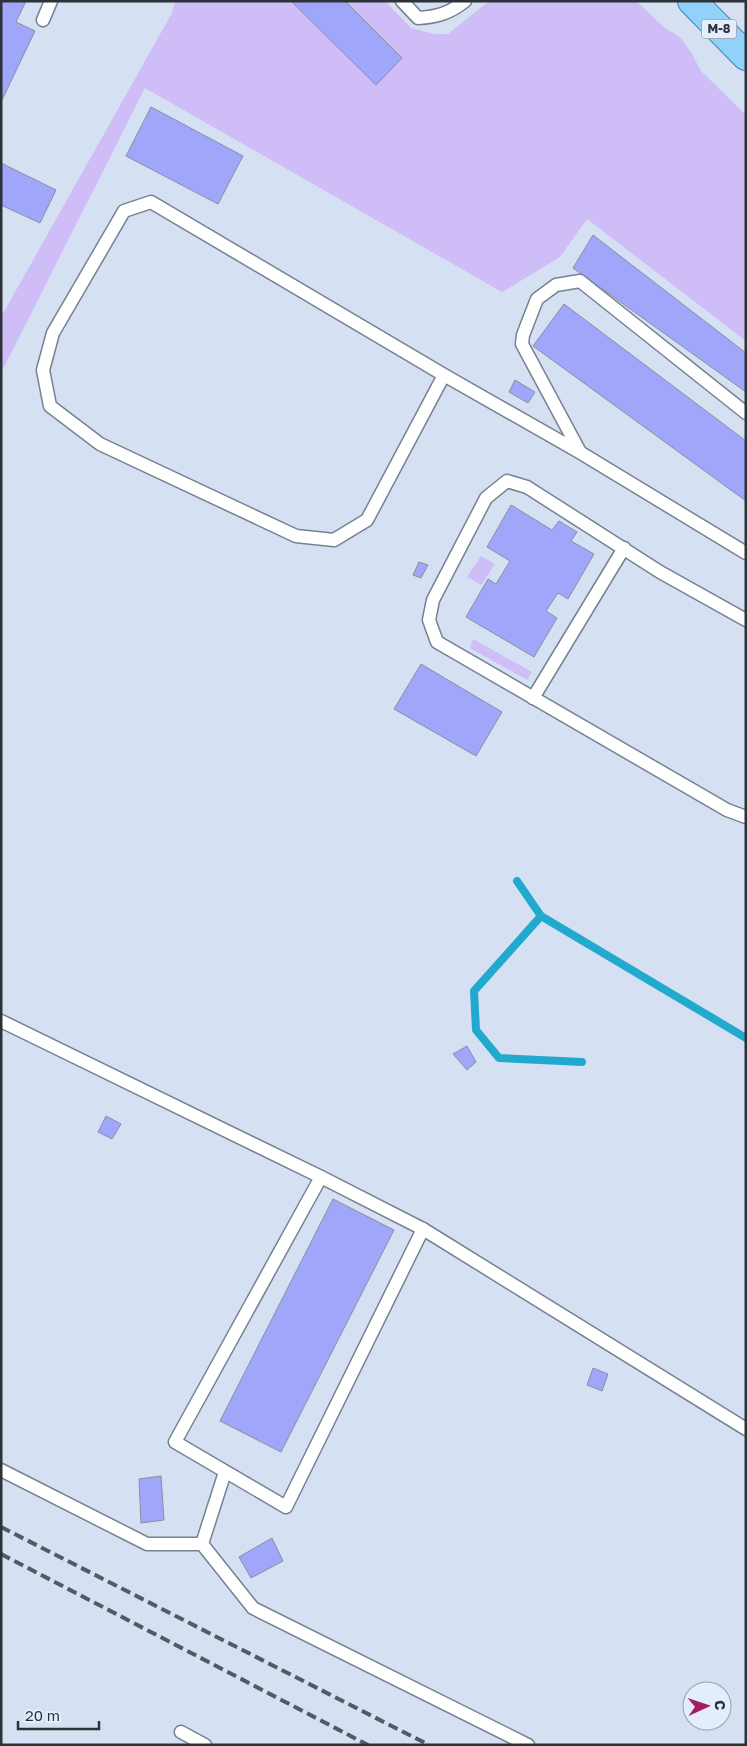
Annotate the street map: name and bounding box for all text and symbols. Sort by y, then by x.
road number: М-8 [702,20,736,38]
north arrow [682,1681,732,1731]
scale bar [18,1698,99,1730]
text: С [712,1700,729,1711]
text: 20 m [25,1706,60,1724]

